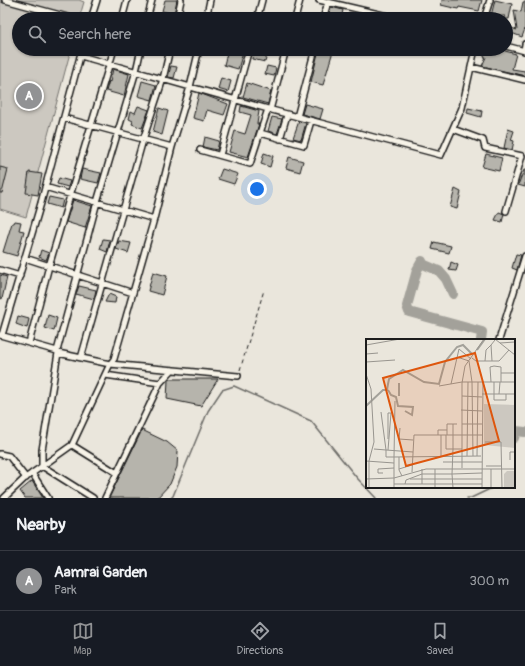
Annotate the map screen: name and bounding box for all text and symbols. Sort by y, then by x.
search box [12,12,513,56]
icon: search [26,23,48,45]
text: Search here [58,25,131,44]
pin: A [16,81,42,111]
your location [247,179,267,199]
inset map [366,339,515,488]
text: Nearby [16,514,65,535]
text: Aamrai Garden [54,563,147,582]
text: A [25,573,33,589]
text: 300 m [470,573,509,589]
text: Park [54,582,77,598]
tab: Map [72,620,94,657]
tab: Directions [237,620,283,657]
tab: Saved [426,620,453,657]

